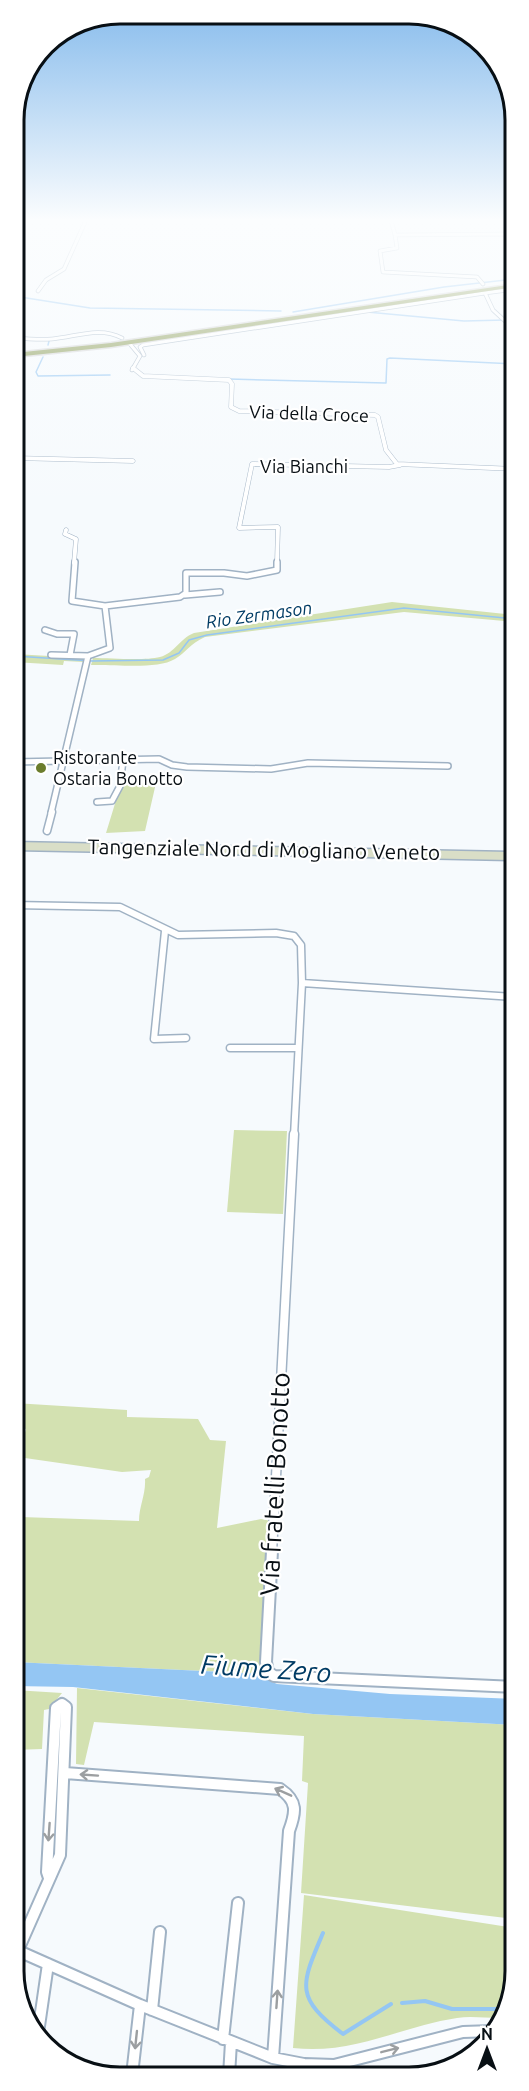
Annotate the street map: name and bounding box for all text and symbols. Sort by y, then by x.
street label: Via della Croce [249,401,369,425]
street label: Via Bianchi [260,456,348,476]
water label: Rio Zermason [204,597,313,631]
place label: Ristorante Ostaria Bonotto [53,747,183,788]
marker: Ristorante Ostaria Bonotto [34,761,48,775]
street label: Tangenziale Nord di Mogliano Veneto [88,834,441,864]
street label: Via fratelli Bonotto [254,1371,295,1597]
water label: Fiume Zero [200,1648,332,1688]
one-way arrow [80,1769,100,1780]
one-way arrow [274,1786,292,1797]
one-way arrow [43,1821,54,1841]
one-way arrow [272,1990,283,2010]
north arrow [457,2019,517,2079]
text: N [481,2025,493,2043]
one-way arrow [130,2030,141,2050]
one-way arrow [381,2044,400,2056]

